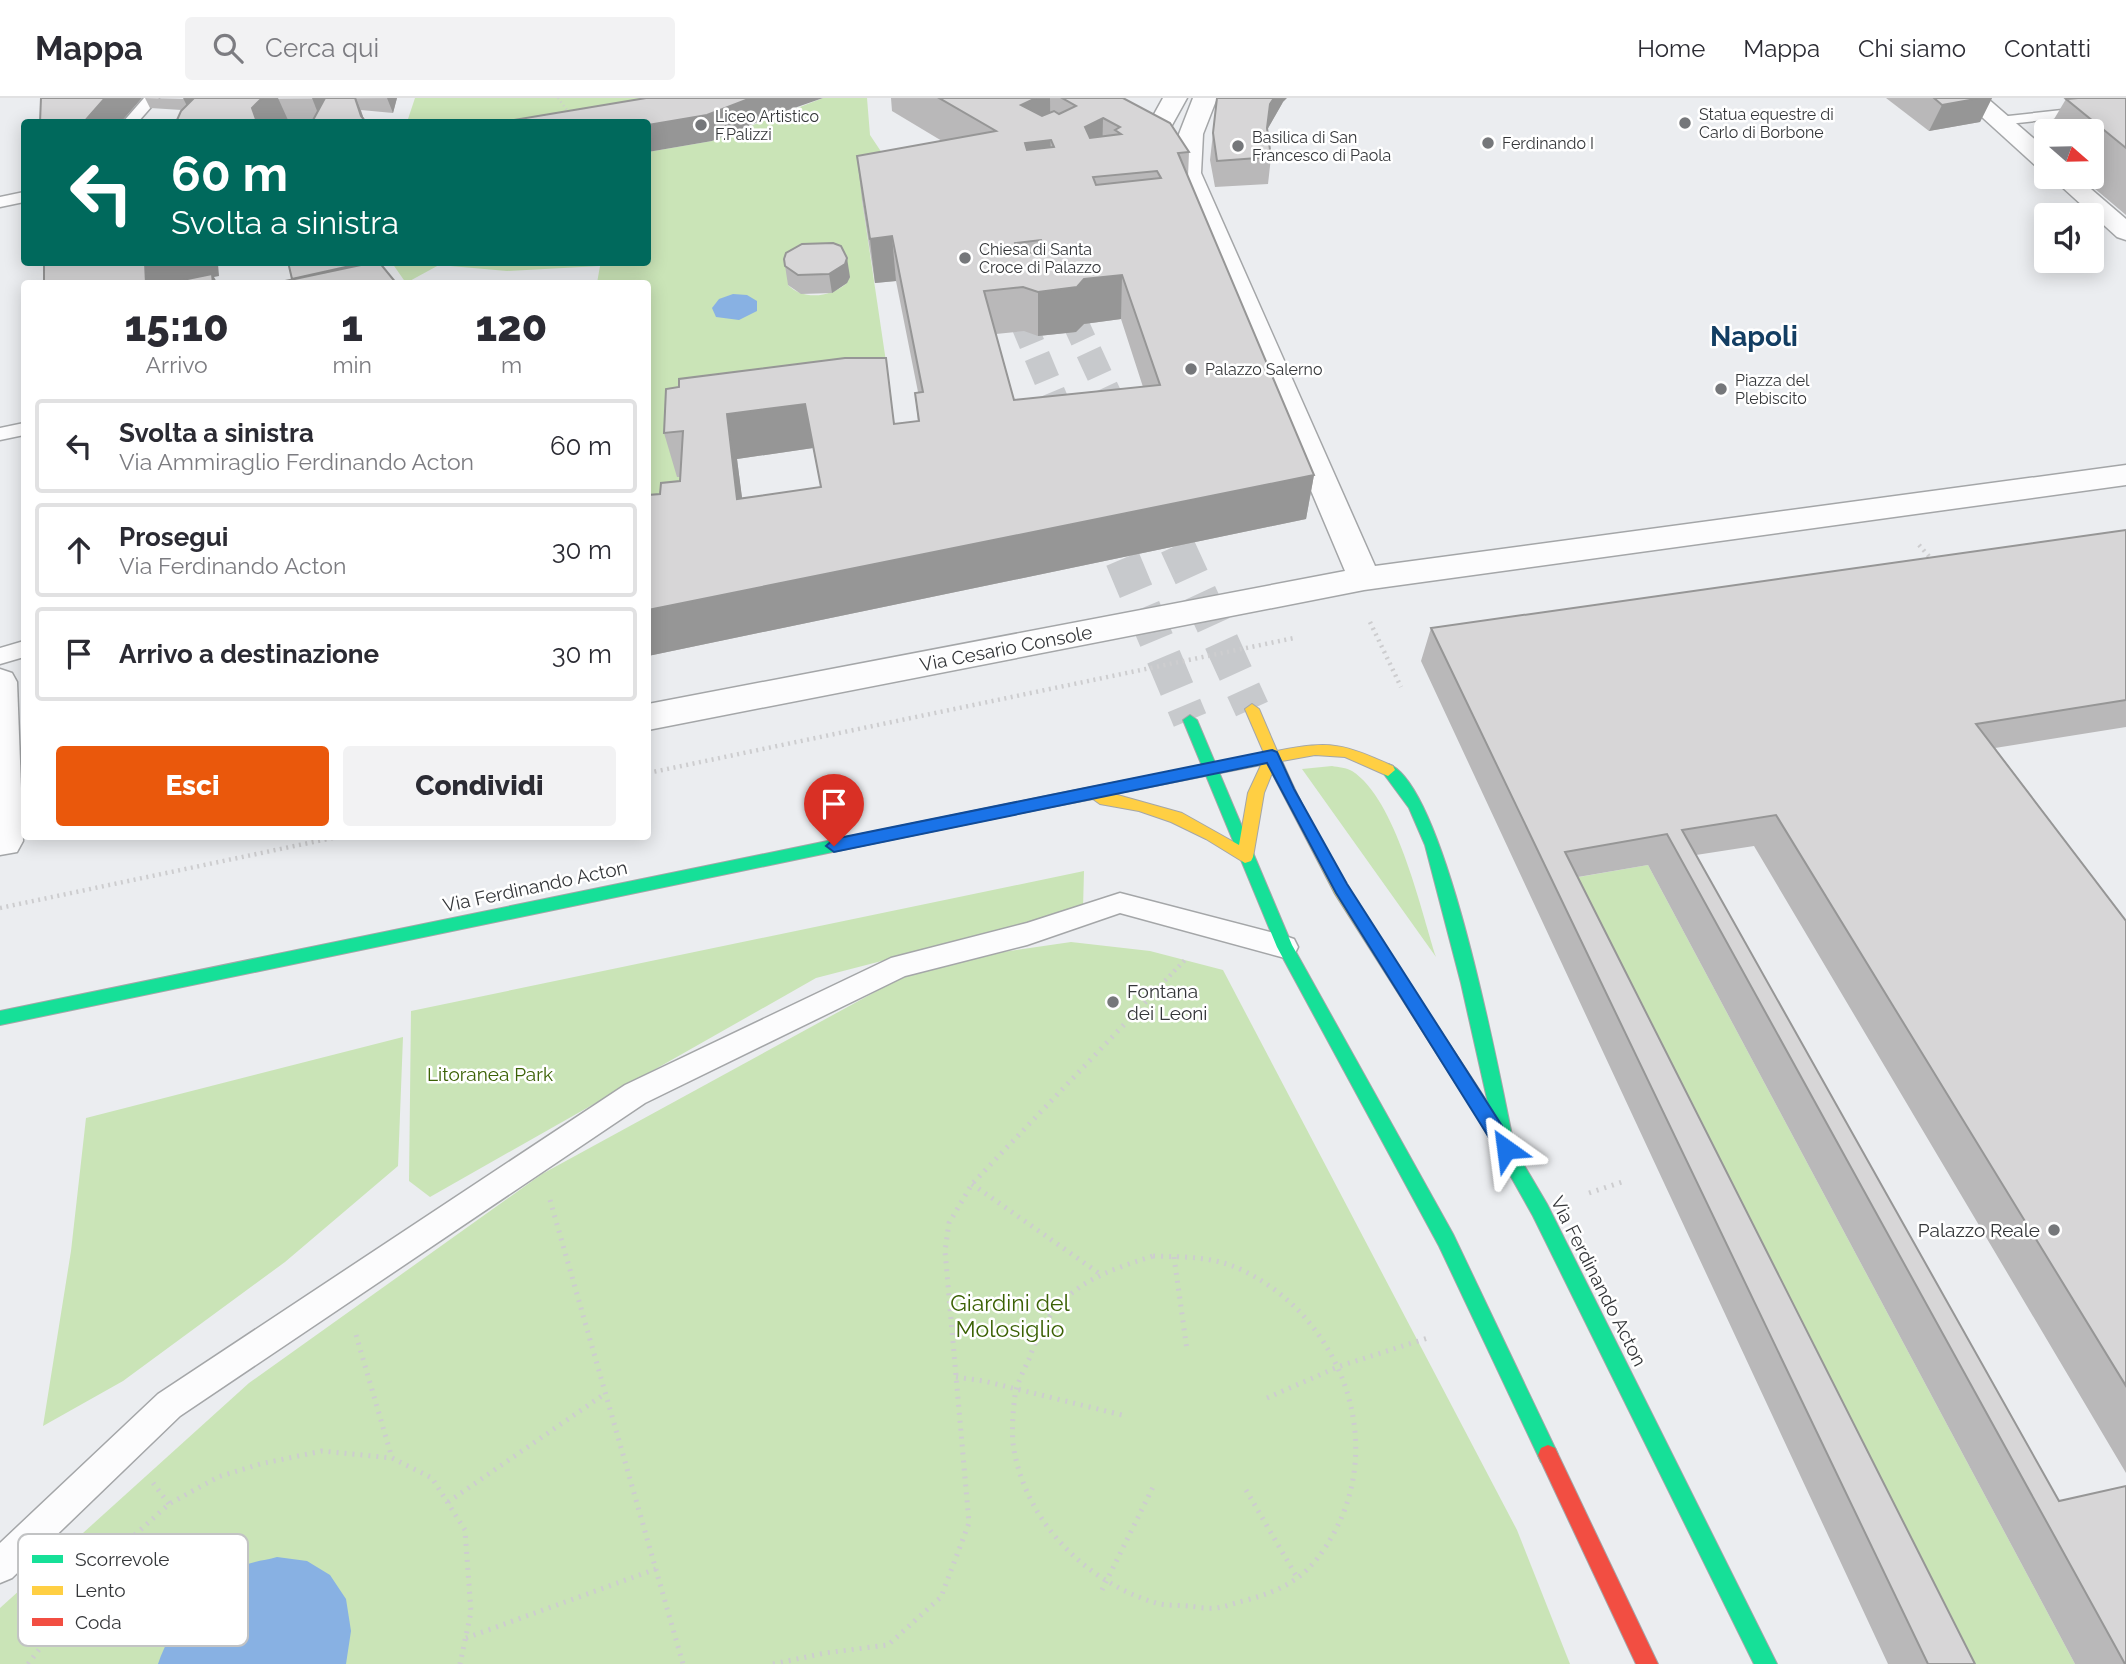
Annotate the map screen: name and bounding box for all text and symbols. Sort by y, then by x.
search box [185,17,675,80]
text: Mappa [35,29,143,68]
icon: search [209,29,247,67]
text: Cerca qui [265,33,379,63]
text: Home [1637,34,1705,63]
text: Mappa [1743,34,1820,63]
text: Chi siamo [1858,34,1966,63]
text: Contatti [2004,34,2091,63]
place label: Statua equestre di Carlo di Borbone [1699,105,1834,142]
place label: Liceo Artistico F.Palizzi [715,107,819,144]
marker: Statua equestre di Carlo di Borbone [1677,115,1693,131]
marker: Liceo Artistico F.Palizzi [693,117,709,133]
north arrow [2034,119,2104,189]
map controls [2034,119,2104,273]
place label: Basilica di San Francesco di Paola [1252,128,1391,165]
place label: Ferdinando I [1502,134,1594,153]
marker: Ferdinando I [1480,135,1496,151]
marker: Basilica di San Francesco di Paola [1230,138,1246,154]
text: 60 m [171,145,288,202]
icon: left [56,147,147,238]
button: sound [2034,203,2104,273]
text: Svolta a sinistra [171,204,399,241]
place label: Chiesa di Santa Croce di Palazzo [979,240,1101,277]
marker: Chiesa di Santa Croce di Palazzo [957,250,973,266]
text: 15:10 [125,302,229,351]
text: 1 [341,302,363,351]
text: 120 [476,302,547,351]
district label: Napoli [1710,320,1798,353]
text: Arrivo [146,351,208,378]
text: min [332,351,372,378]
text: m [501,351,522,378]
place label: Palazzo Salerno [1205,360,1322,379]
marker: Palazzo Salerno [1183,361,1199,377]
place label: Piazza del Plebiscito [1735,371,1810,408]
marker: Piazza del Plebiscito [1713,381,1729,397]
text: Svolta a sinistra [119,418,314,448]
icon: left [60,427,98,465]
text: 60 m [550,431,612,461]
text: Via Ammiraglio Ferdinando Acton [119,448,474,475]
text: Prosegui [119,522,228,552]
icon: ahead [60,531,98,569]
text: 30 m [552,535,612,565]
text: Via Ferdinando Acton [119,552,346,579]
street label: Via Cesario Console [918,620,1094,676]
icon: arrive [60,635,98,673]
text: Arrivo a destinazione [119,639,379,669]
text: 30 m [552,639,612,669]
button: Esci [56,746,329,826]
button: Condividi [343,746,616,826]
pin [804,774,864,846]
icon: arrive [815,785,853,823]
street label: Via Ferdinando Acton [441,856,629,916]
place label: Fontana dei Leoni [1127,980,1208,1024]
marker: Fontana dei Leoni [1105,994,1121,1010]
park label: Litoranea Park [427,1063,553,1085]
position arrow [1469,1112,1543,1186]
street label: Via Ferdinando Acton [1547,1192,1651,1370]
place label: Palazzo Reale [1918,1219,2040,1241]
marker: Palazzo Reale [2046,1222,2062,1238]
park label: Giardini del Molosiglio [950,1289,1070,1342]
legend [18,1534,248,1646]
text: Scorrevole [75,1548,170,1570]
text: Lento [75,1579,126,1601]
text: Coda [75,1611,122,1633]

